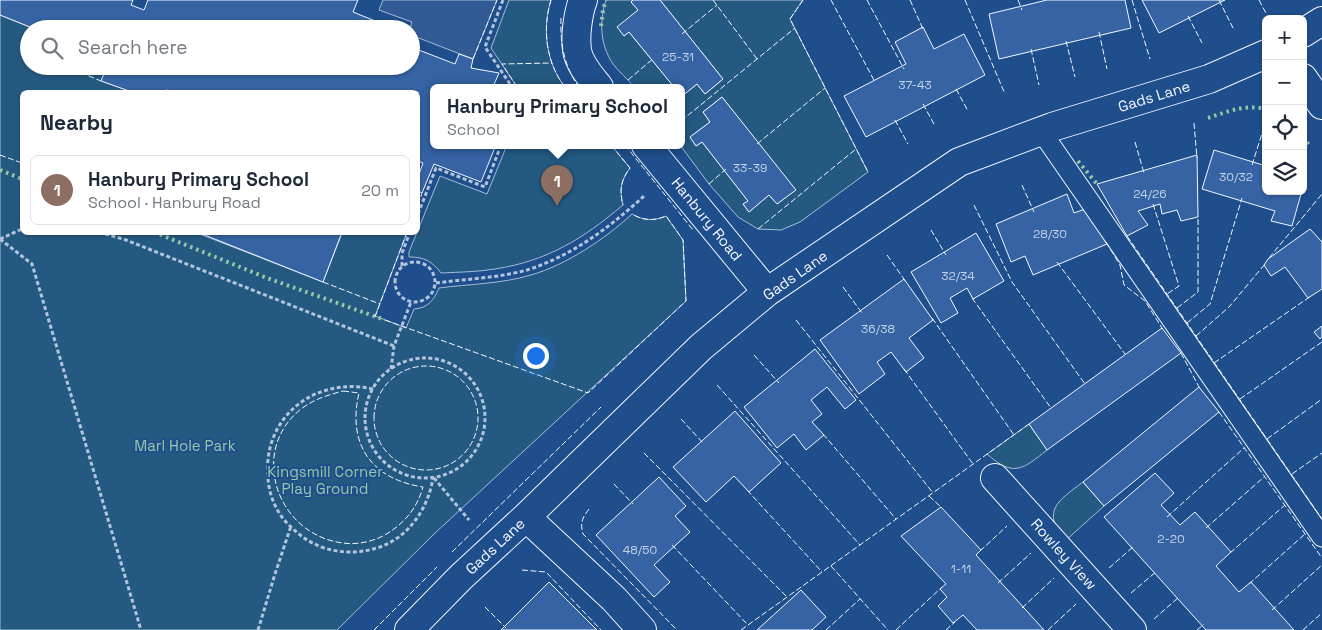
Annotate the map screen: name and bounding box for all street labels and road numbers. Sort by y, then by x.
street label: Gads Lane [1116,76,1193,116]
street label: Hanbury Road [668,173,746,265]
street label: Gads Lane [759,246,831,304]
street label: Gads Lane [461,514,529,578]
street label: Rowley View [1027,514,1101,594]

